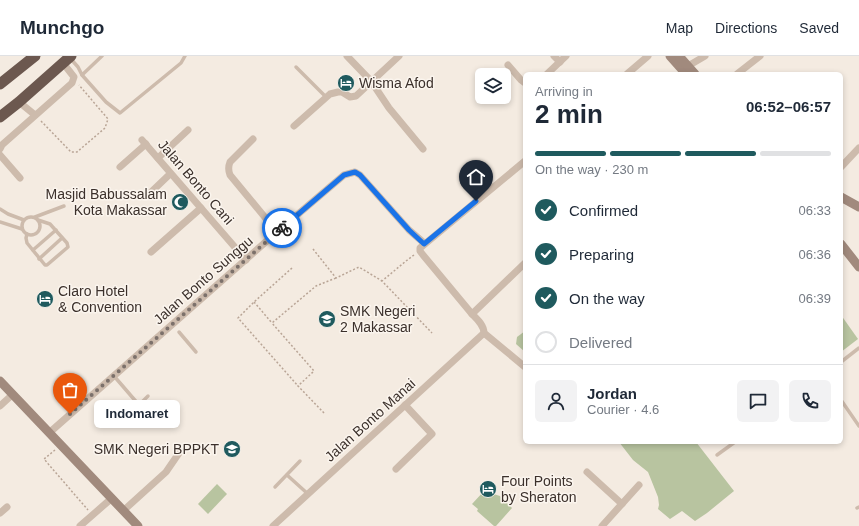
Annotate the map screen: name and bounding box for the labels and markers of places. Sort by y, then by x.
hotel icon: Wisma Afod [336,73,356,93]
place label: Wisma Afod [359,75,434,91]
pin [459,160,493,201]
place label: Masjid Babussalam Kota Makassar [46,186,167,218]
mosque icon: Masjid Babussalam Kota Makassar [170,192,190,212]
place label: Claro Hotel & Convention [58,283,142,315]
hotel icon: Claro Hotel & Convention [35,289,55,309]
place label: SMK Negeri 2 Makassar [340,303,415,335]
school or university icon: SMK Negeri 2 Makassar [317,309,337,329]
pin [53,373,87,414]
callout: Indomaret [94,400,180,428]
school or university icon: SMK Negeri BPPKT [222,439,242,459]
place label: SMK Negeri BPPKT [94,441,219,457]
place label: Four Points by Sheraton [501,473,577,505]
hotel icon: Four Points by Sheraton [478,479,498,499]

